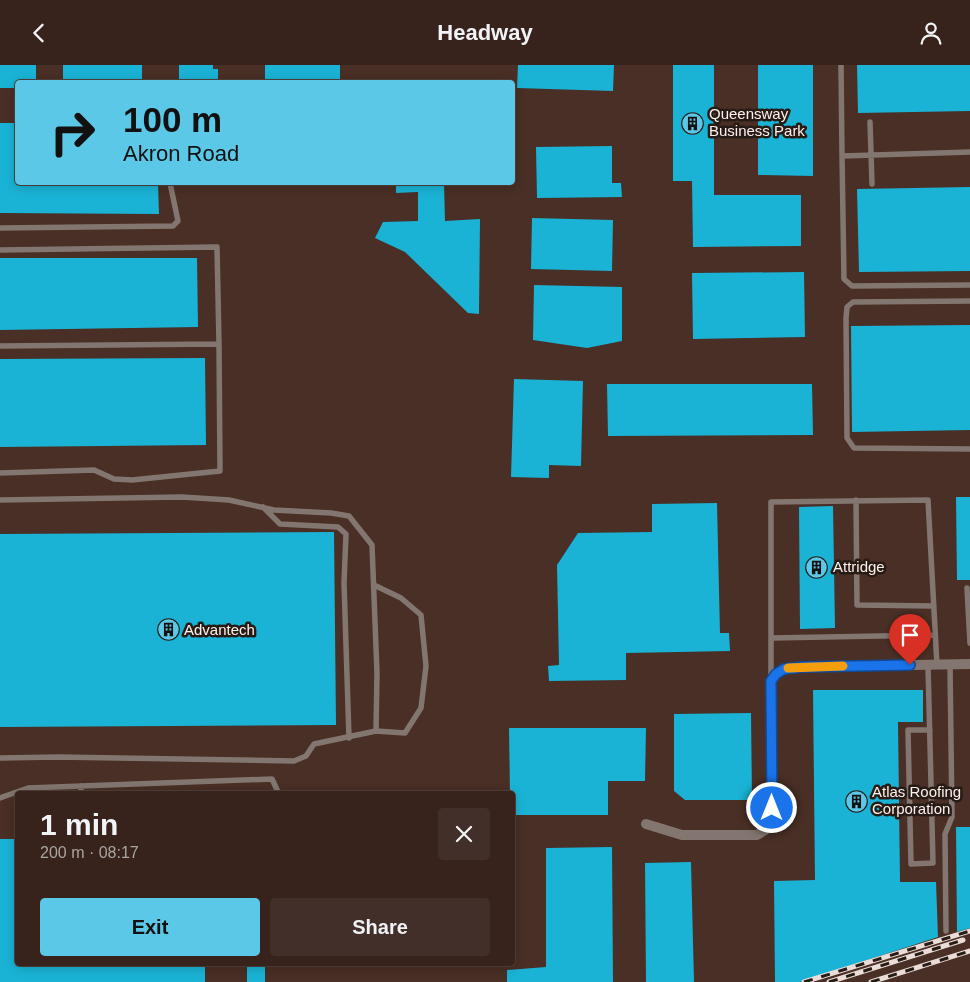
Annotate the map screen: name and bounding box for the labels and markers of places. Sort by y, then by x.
place label: Queensway Business Park [709,105,805,139]
building icon: Queensway Business Park [681,111,705,135]
building icon: Attridge [805,555,829,579]
place label: Attridge [833,558,885,575]
pin [889,614,931,665]
building icon: Advantech [156,618,180,642]
place label: Advantech [184,621,255,638]
place label: Atlas Roofing Corporation [872,783,961,817]
building icon: Atlas Roofing Corporation [844,789,868,813]

